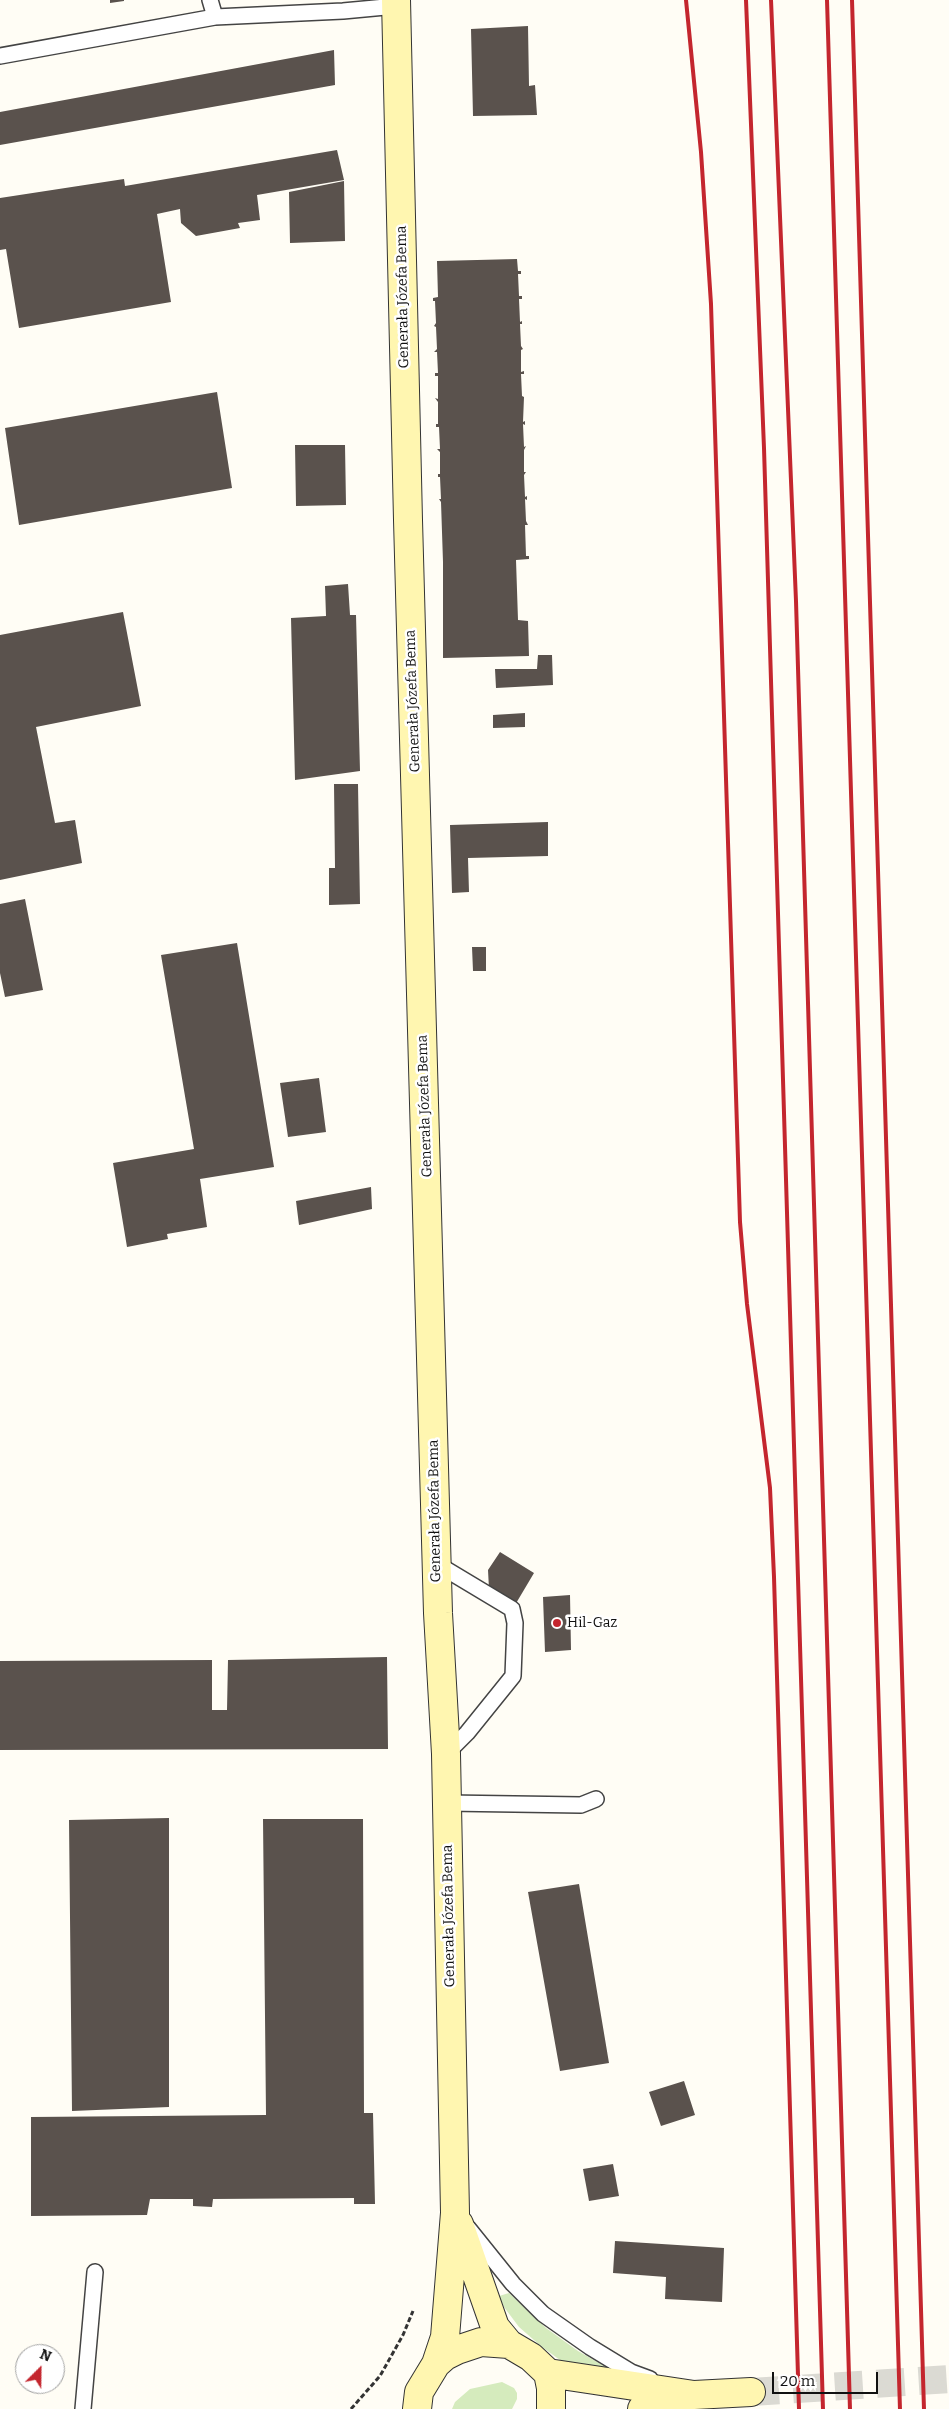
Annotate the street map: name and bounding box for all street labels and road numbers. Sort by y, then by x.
street label: Generała Józefa Bema [393,226,413,368]
street label: Generała Józefa Bema [402,629,424,773]
street label: Generała Józefa Bema [414,1034,436,1178]
street label: Generała Józefa Bema [425,1440,445,1582]
street label: Generała Józefa Bema [439,1845,459,1987]

